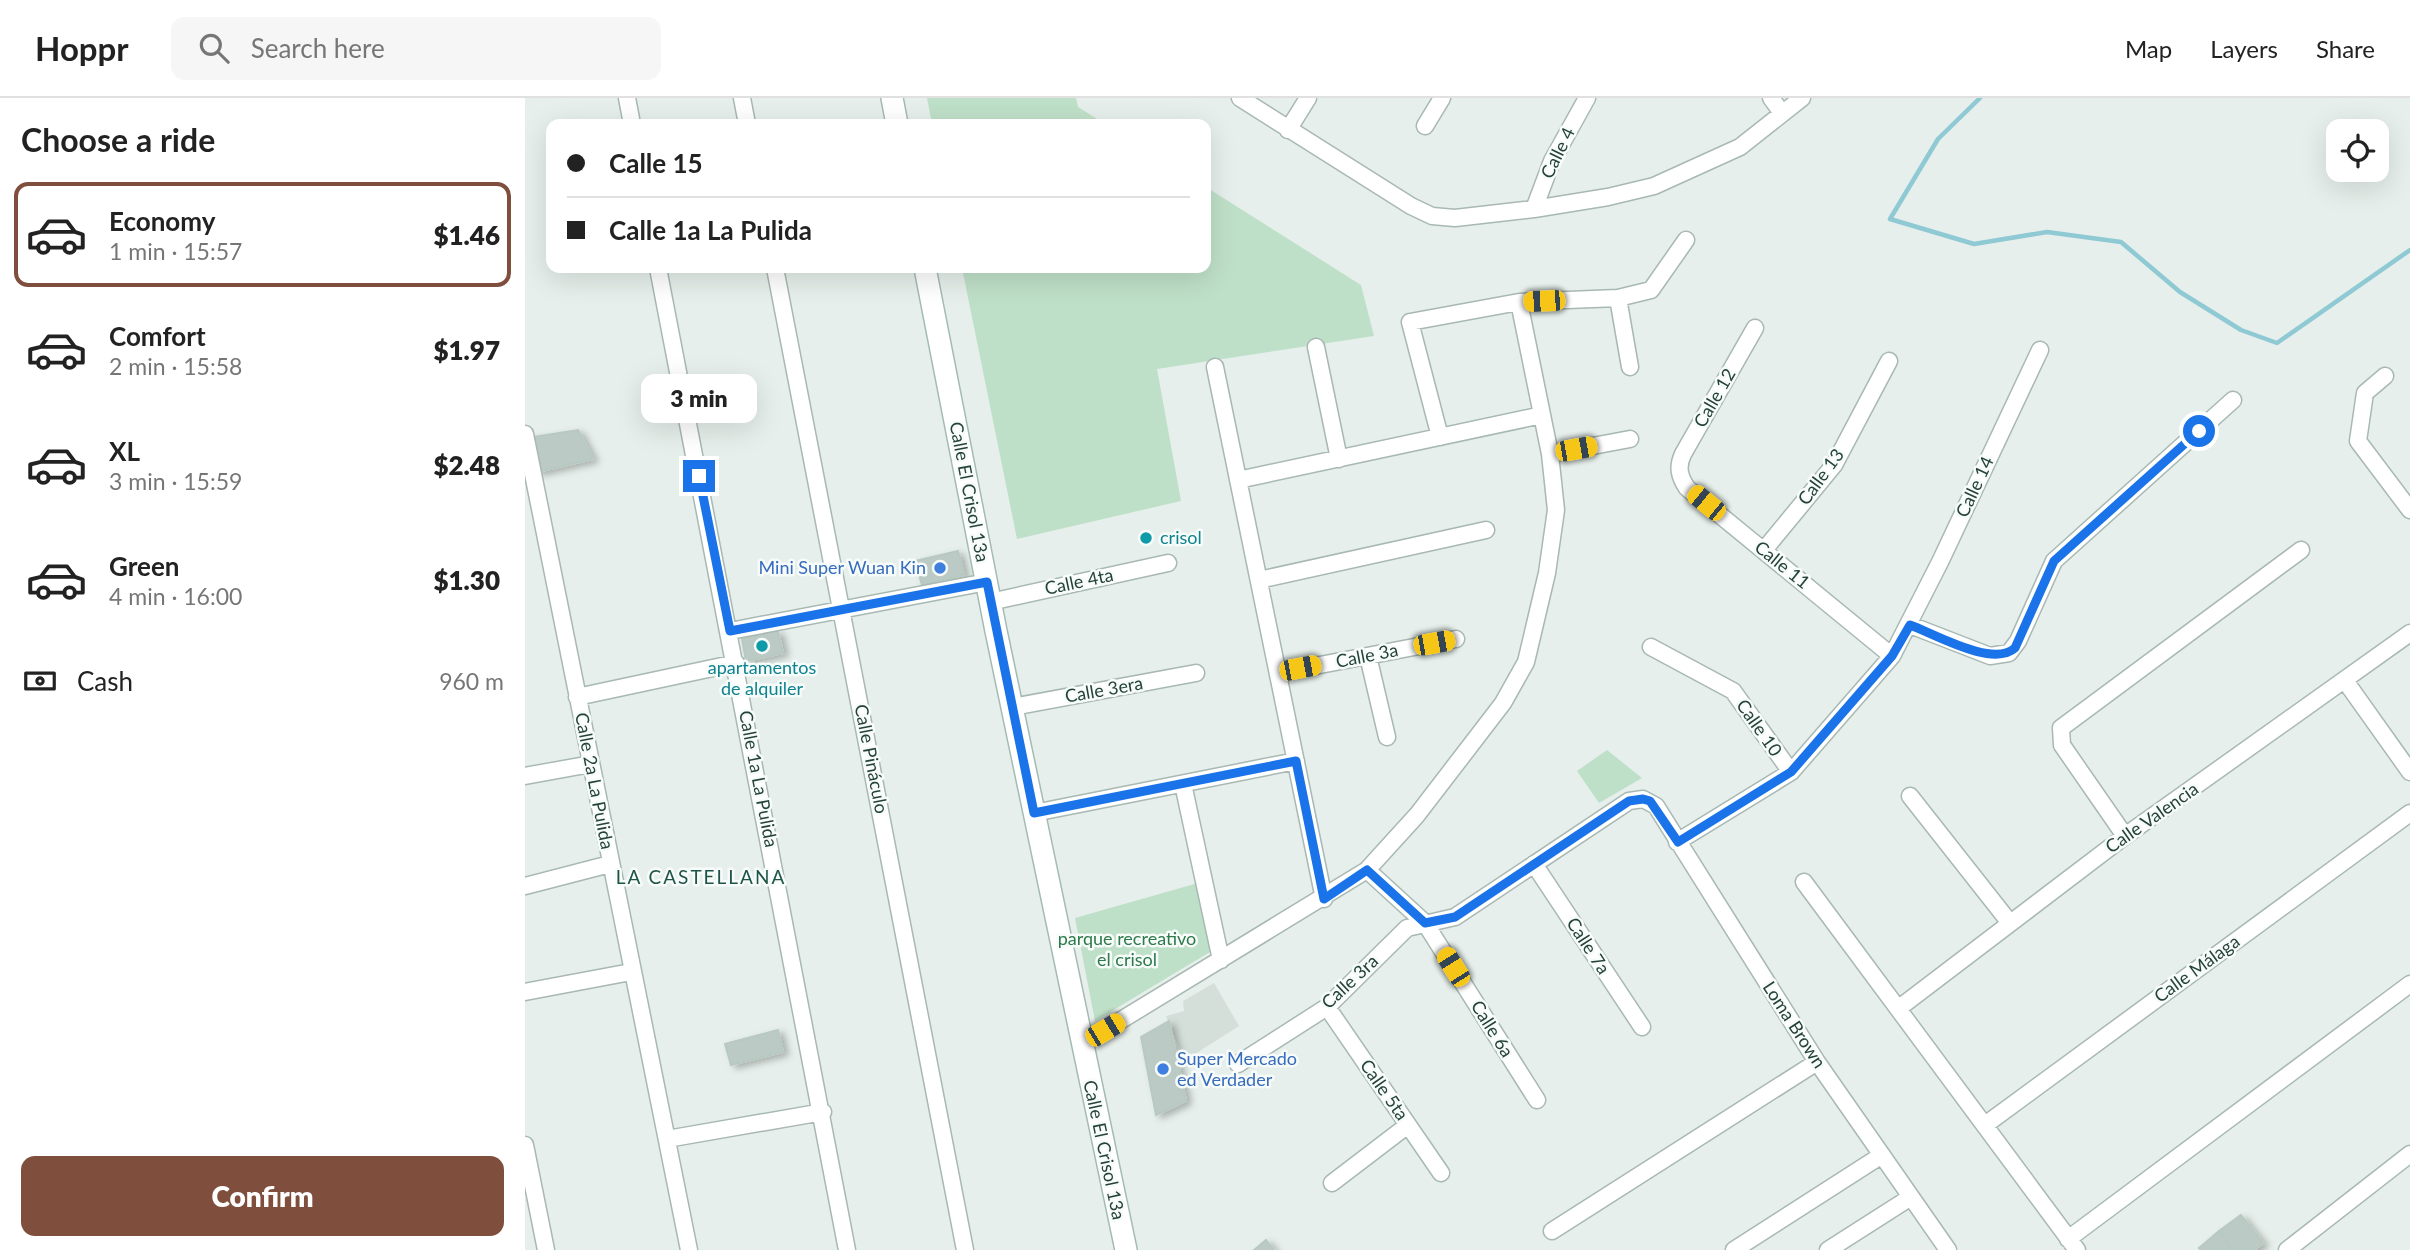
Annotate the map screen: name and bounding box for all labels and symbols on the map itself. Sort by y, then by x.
street label: Calle 4 [1535,123,1579,182]
car [1523,290,1566,312]
street label: Calle 12 [1688,364,1740,431]
callout: 3 min [641,374,757,424]
route start [2183,415,2215,447]
street label: Calle El Crisol 13a [946,420,994,564]
car [1554,435,1599,463]
street label: Calle 13 [1792,444,1848,509]
street label: Calle 14 [1951,453,1998,520]
route end [683,460,715,492]
car [1684,482,1729,524]
place label: crisol [1160,526,1202,548]
marker: crisol [1138,530,1154,546]
street label: Calle 11 [1751,535,1815,593]
place label: Mini Super Wuan Kin [758,556,926,578]
marker: Mini Super Wuan Kin [932,560,948,576]
street label: Calle 4ta [1043,563,1115,599]
car [1412,629,1457,657]
marker: apartamentos de alquiler [754,638,770,654]
street label: Calle 3a [1334,638,1400,672]
car [1278,654,1323,682]
place label: apartamentos de alquiler [708,656,816,699]
street label: Calle 3era [1063,671,1145,707]
street label: Calle 10 [1732,695,1787,760]
street label: Calle Pináculo [851,702,893,815]
street label: Calle 1a La Pulida [735,709,783,849]
street label: Calle 2a La Pulida [571,711,619,851]
street label: Calle Valencia [2101,777,2202,857]
district label: LA CASTELLANA [616,865,786,888]
street label: Calle 7a [1562,913,1615,978]
park label: parque recreativo el crisol [1058,927,1196,970]
street label: Calle Málaga [2149,930,2244,1007]
car [1433,944,1474,990]
street label: Calle 3ra [1316,950,1382,1013]
street label: Loma Brown [1759,977,1831,1072]
street label: Calle 6a [1467,996,1519,1061]
car [1082,1010,1129,1050]
place label: Super Mercado ed Verdader [1177,1047,1297,1090]
street label: Calle 5ta [1356,1055,1414,1124]
marker: Super Mercado ed Verdader [1155,1061,1171,1077]
street label: Calle El Crisol 13a [1079,1078,1131,1222]

